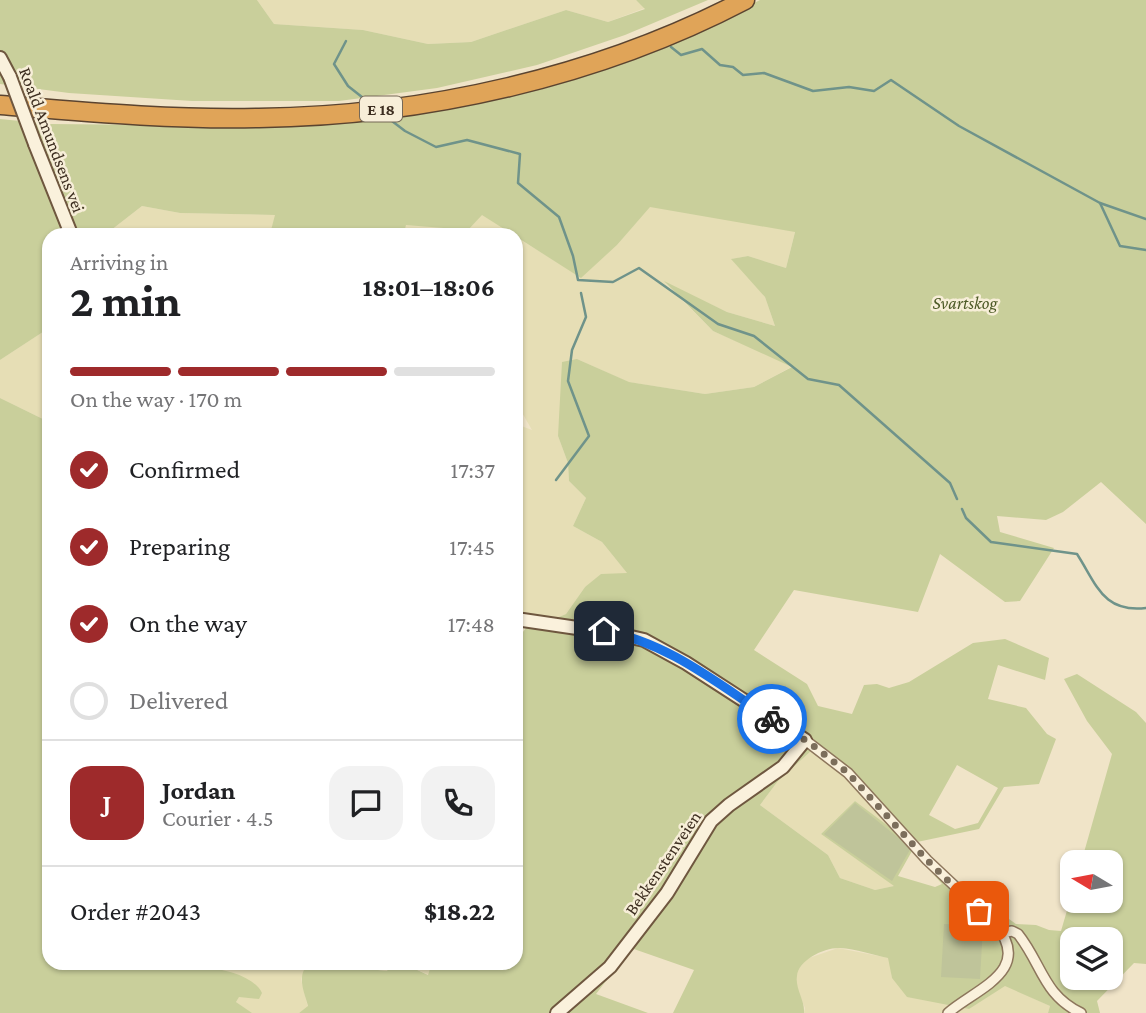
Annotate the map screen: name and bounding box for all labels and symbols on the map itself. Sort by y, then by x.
street label: Roald Amundsens vei [15,65,89,216]
road number: E 18 [360,96,402,122]
park label: Svartskog [933,293,998,313]
pin [574,601,634,661]
courier [737,684,807,754]
street label: Bekkenstenveien [621,807,705,919]
north arrow [1060,850,1124,914]
pin [949,881,1009,941]

